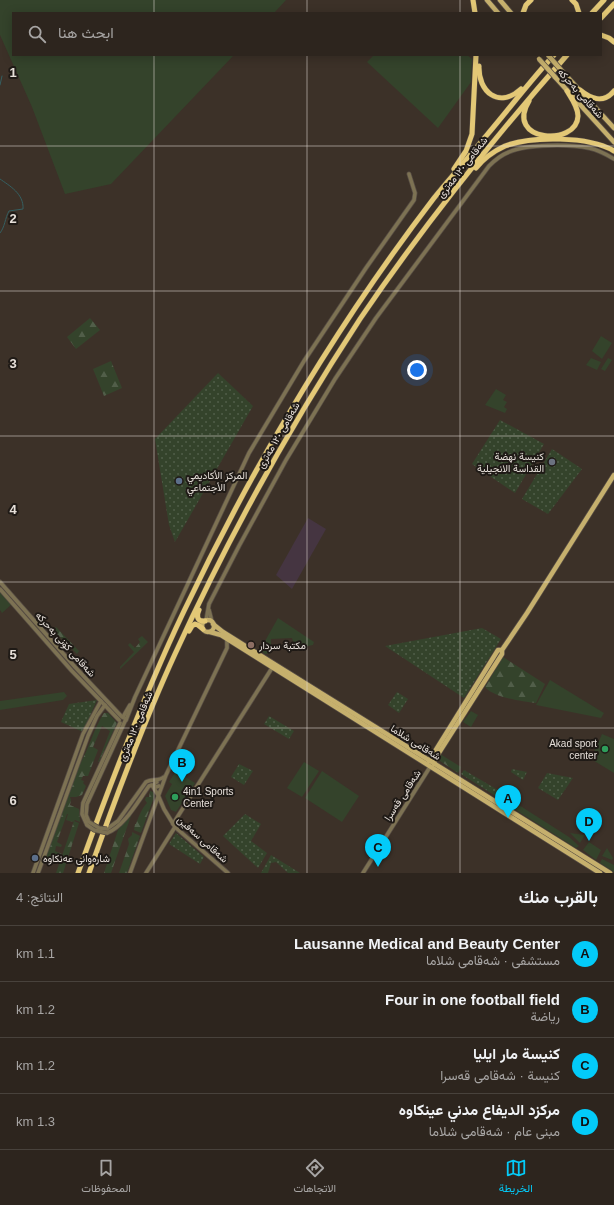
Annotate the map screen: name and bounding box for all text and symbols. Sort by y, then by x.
search box [12,12,602,56]
icon: search [26,23,48,45]
text: ابحث هنا [58,24,114,41]
text: 1 [9,65,17,80]
street label: شەقامی بەحرکە [555,66,606,121]
street label: شەقامی ١٢٠ مەتری [435,135,490,201]
text: 2 [9,211,17,226]
text: 3 [9,356,17,371]
your location [407,360,427,380]
street label: شەقامی ١٢٠ مەتری [255,400,303,471]
place label: كنيسة نهضة القداسة الانجيلية [477,451,545,475]
marker: كنيسة نهضة القداسة الانجيلية [547,457,557,467]
place label: المركز الأكاديمي الأجتماعي [187,470,247,496]
marker: المركز الأكاديمي الأجتماعي [174,476,184,486]
text: 4 [9,502,17,517]
street label: شەقامی کۆنی بەحرکە [33,610,98,680]
marker: مكتبة سردار [246,640,256,650]
place label: مكتبة سردار [258,640,306,652]
text: 5 [9,647,17,662]
street label: شەقامی ١٢٠ مەتری [116,690,155,763]
street label: شەقامی شلاما [388,723,443,763]
place label: Akad sport center [549,738,598,761]
marker: Akad sport center [600,744,610,754]
pin: B [169,749,195,782]
street label: شەقامی قەسرا [382,768,424,823]
pin: A [495,785,521,818]
place label: 4in1 Sports Center [183,786,234,809]
marker: 4in1 Sports Center [170,792,180,802]
text: 6 [9,793,17,808]
pin: D [576,808,602,841]
street label: شەقامی سەفین [175,814,230,866]
pin: C [365,834,391,867]
marker: شارەوانی عەنکاوە [30,853,40,863]
place label: شارەوانی عەنکاوە [43,853,110,865]
text: بالقرب منك [519,888,598,907]
text: النتائج: 4 [16,890,63,905]
text: Lausanne Medical and Beauty Center [294,935,560,952]
text: 1.1 km [16,946,55,961]
text: A [580,946,590,961]
text: مستشفى · شەقامی شلاما [426,953,560,968]
text: Four in one football field [385,991,560,1008]
text: 1.2 km [16,1002,55,1017]
text: B [580,1002,590,1017]
text: رياضة [530,1009,560,1024]
text: كنيسة مار ايليا [473,1045,560,1062]
text: 1.2 km [16,1058,55,1073]
text: C [580,1058,590,1073]
text: كنيسة · شەقامی قەسرا [440,1068,560,1083]
text: مرکزد الدیفاع مدني عينكاوه [399,1101,560,1118]
text: 1.3 km [16,1114,55,1129]
text: D [580,1114,590,1129]
text: مبنى عام · شەقامی شلاما [429,1124,560,1139]
tab: المحفوظات [81,1157,131,1198]
tab: الاتجاهات [293,1157,336,1198]
tab: الخريطة [499,1157,533,1198]

